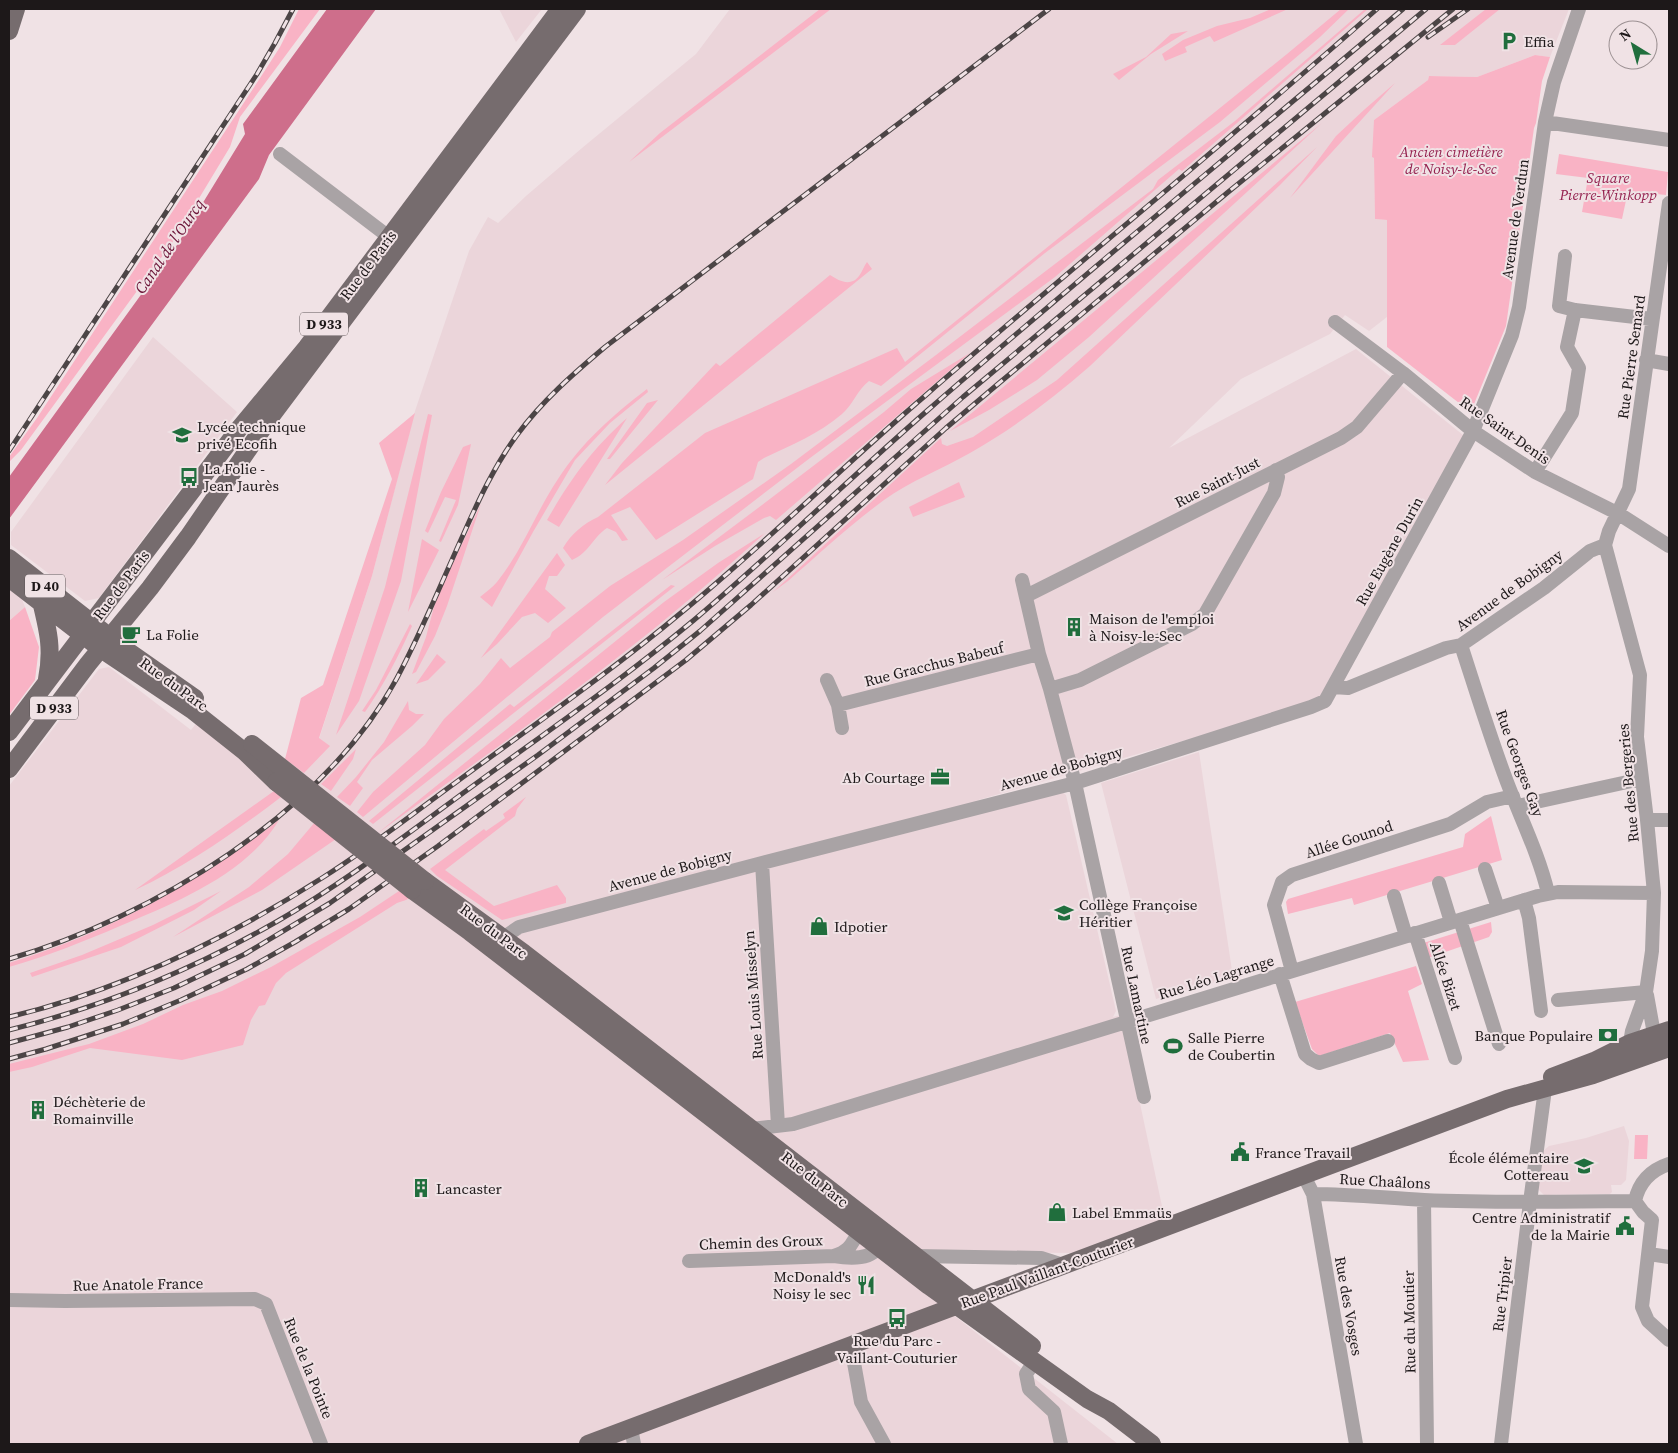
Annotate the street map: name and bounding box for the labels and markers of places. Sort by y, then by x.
parking icon: Effia [1498,30,1520,52]
place label: Effia [1524,31,1555,52]
place label: Lycée technique privé Ecofih [197,416,306,454]
school or university icon: Lycée technique privé Ecofih [171,424,193,446]
place label: La Folie - Jean Jaurès [203,458,279,496]
bus stop icon: La Folie - Jean Jaurès [178,466,200,488]
place label: Maison de l'emploi à Noisy-le-Sec [1089,608,1214,646]
building icon: Maison de l'emploi à Noisy-le-Sec [1063,616,1085,638]
cafe icon: La Folie [120,623,142,645]
place label: La Folie [146,624,199,645]
office icon: Ab Courtage [929,766,951,788]
place label: Ab Courtage [842,767,925,788]
place label: Collège Françoise Héritier [1079,894,1198,932]
school or university icon: Collège Françoise Héritier [1053,902,1075,924]
shop icon: Idpotier [808,915,830,937]
place label: Idpotier [834,916,888,937]
bank icon: Banque Populaire [1597,1024,1619,1046]
place label: Banque Populaire [1475,1025,1593,1046]
place label: Salle Pierre de Coubertin [1188,1027,1275,1065]
sports icon: Salle Pierre de Coubertin [1162,1035,1184,1057]
place label: Déchèterie de Romainville [53,1091,146,1129]
building icon: Déchèterie de Romainville [27,1099,49,1121]
public building icon: France Travail [1229,1141,1251,1163]
place label: France Travail [1255,1142,1351,1163]
place label: École élémentaire Cottereau [1448,1147,1569,1185]
school or university icon: École élémentaire Cottereau [1573,1155,1595,1177]
building icon: Lancaster [410,1177,432,1199]
place label: Lancaster [436,1178,503,1199]
shop icon: Label Emmaüs [1046,1201,1068,1223]
place label: Label Emmaüs [1072,1202,1172,1223]
place label: Centre Administratif de la Mairie [1472,1207,1612,1245]
public building icon: Centre Administratif de la Mairie [1614,1215,1636,1237]
place label: McDonald's Noisy le sec [773,1266,851,1304]
restaurant icon: McDonald's Noisy le sec [855,1274,877,1296]
bus stop icon: Rue du Parc - Vaillant-Couturier [886,1307,908,1329]
place label: Rue du Parc - Vaillant-Couturier [837,1330,958,1368]

